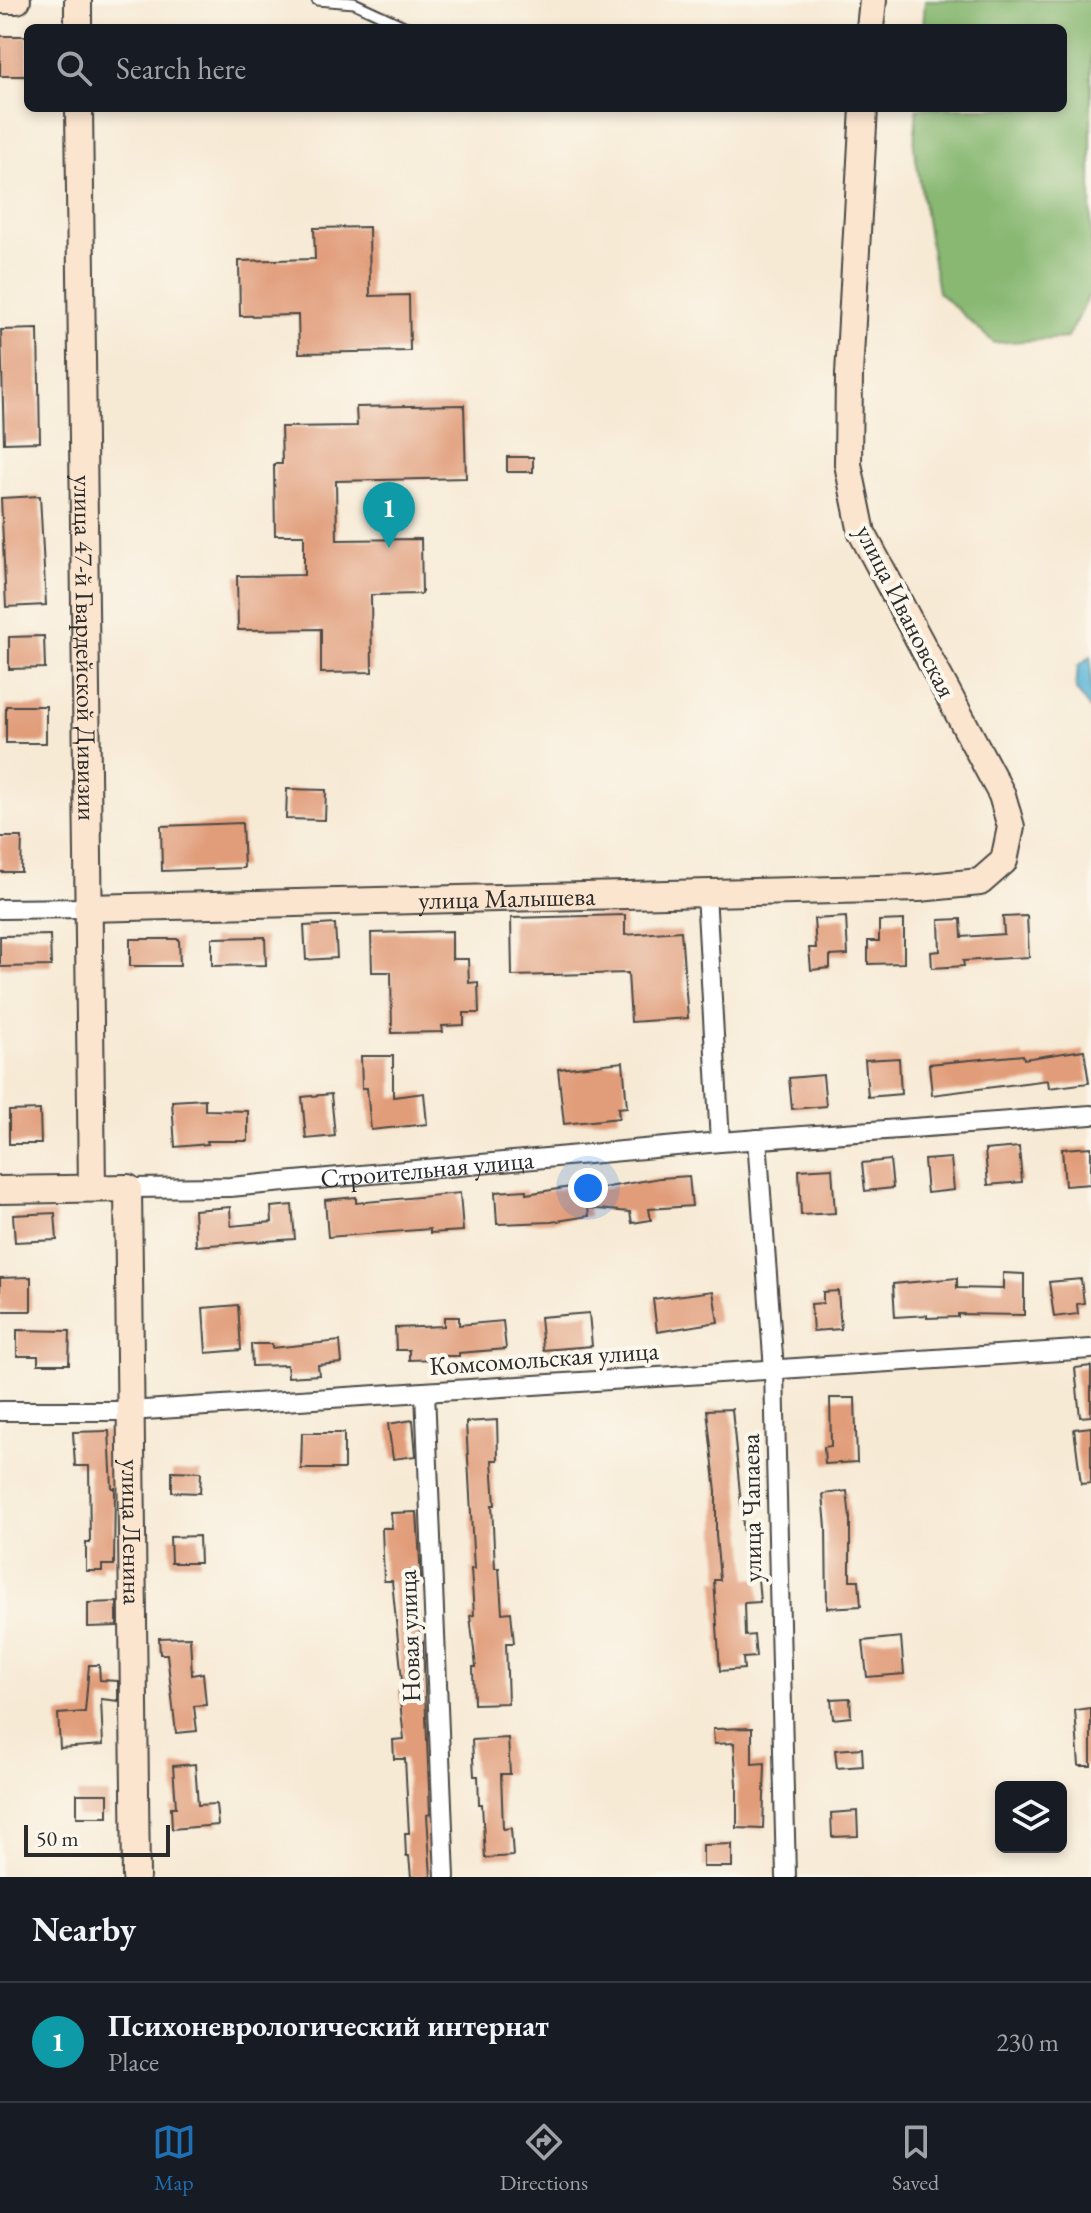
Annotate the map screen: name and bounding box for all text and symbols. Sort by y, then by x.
search box [24,24,1067,112]
icon: search [52,46,96,90]
text: Search here [116,49,246,88]
street label: улица 47-й Гвардейской Дивизии [66,475,105,821]
pin: 1 [363,482,415,548]
street label: улица Ивановская [848,519,964,703]
street label: улица Малышева [418,879,596,917]
street label: Строительная улица [319,1142,536,1196]
your location [568,1168,608,1208]
street label: Комсомольская улица [428,1333,660,1383]
street label: улица Чапаева [733,1433,769,1583]
street label: улица Ленина [114,1459,150,1606]
street label: Новая улица [390,1568,428,1703]
map controls [995,1781,1067,1853]
button: layers [995,1781,1067,1853]
scale bar [24,1821,170,1857]
text: 50 m [36,1824,79,1853]
text: Nearby [32,1907,136,1951]
text: Психоневрологический интернат [108,2006,549,2045]
text: 1 [51,2025,65,2059]
text: 230 m [996,2025,1059,2059]
text: Place [108,2045,159,2079]
tab: Map [152,2120,196,2197]
tab: Directions [500,2120,588,2197]
tab: Saved [892,2120,939,2197]

